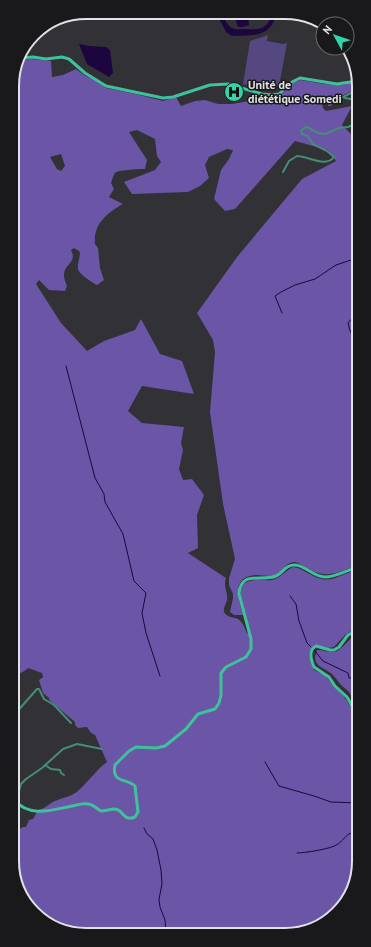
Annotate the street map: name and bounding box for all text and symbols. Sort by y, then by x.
north arrow [315,16,355,56]
text: N [320,22,335,37]
place label: Unité de diététique Somedi [248,77,342,106]
hospital icon: Unité de diététique Somedi [223,81,245,103]

